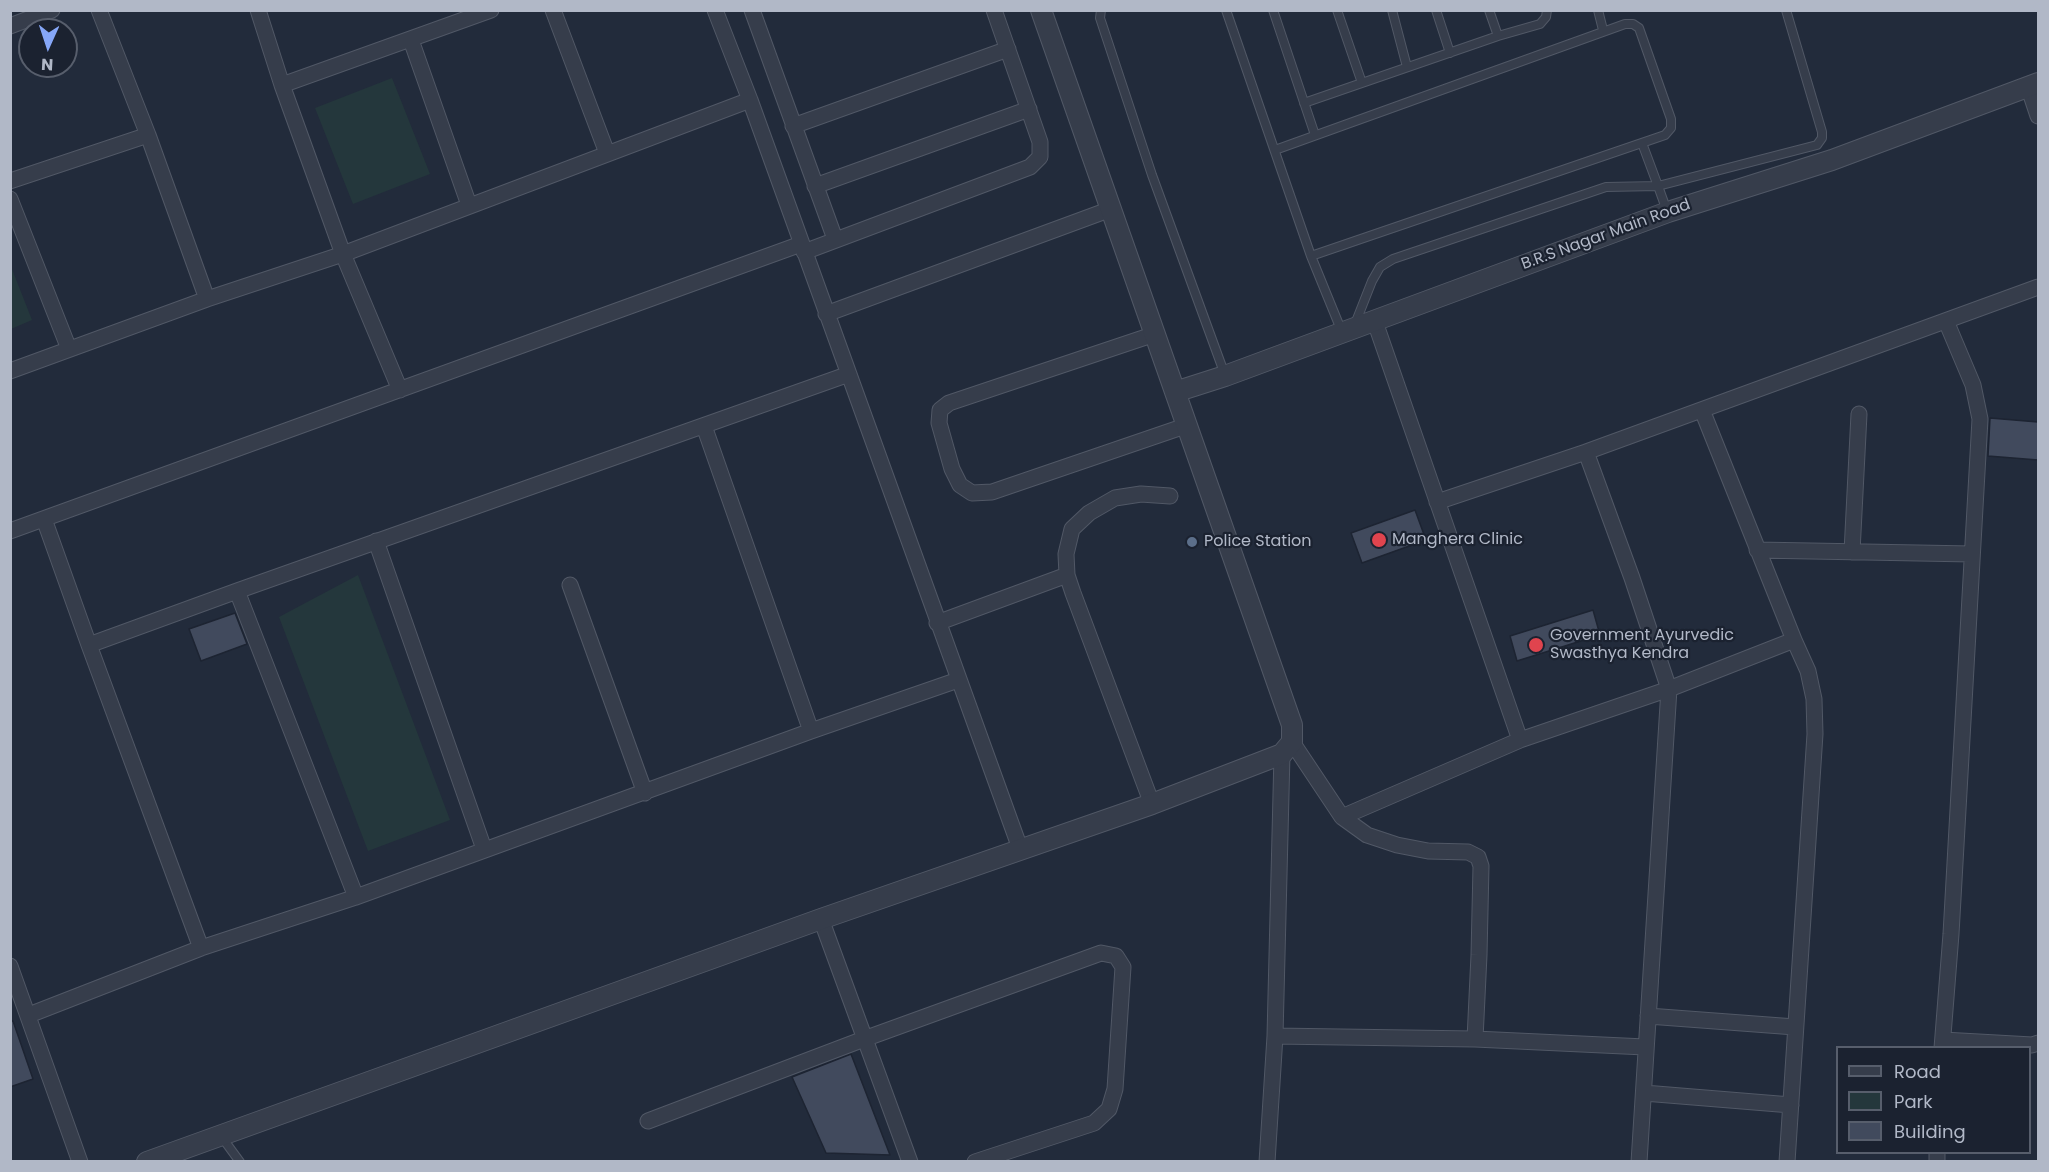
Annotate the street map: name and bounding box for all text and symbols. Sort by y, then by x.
north arrow [18,18,78,78]
text: N [41,53,54,76]
street label: B.R.S Nagar Main Road [1519,195,1693,275]
place label: Manghera Clinic [1392,530,1523,550]
marker: Manghera Clinic [1370,531,1388,549]
place label: Police Station [1204,532,1312,552]
marker: Police Station [1185,535,1199,549]
place label: Government Ayurvedic Swasthya Kendra [1550,626,1734,664]
marker: Government Ayurvedic Swasthya Kendra [1527,636,1545,654]
legend [1836,1046,2031,1154]
text: Road [1894,1059,1941,1084]
text: Park [1894,1089,1933,1114]
text: Building [1894,1119,1966,1144]

